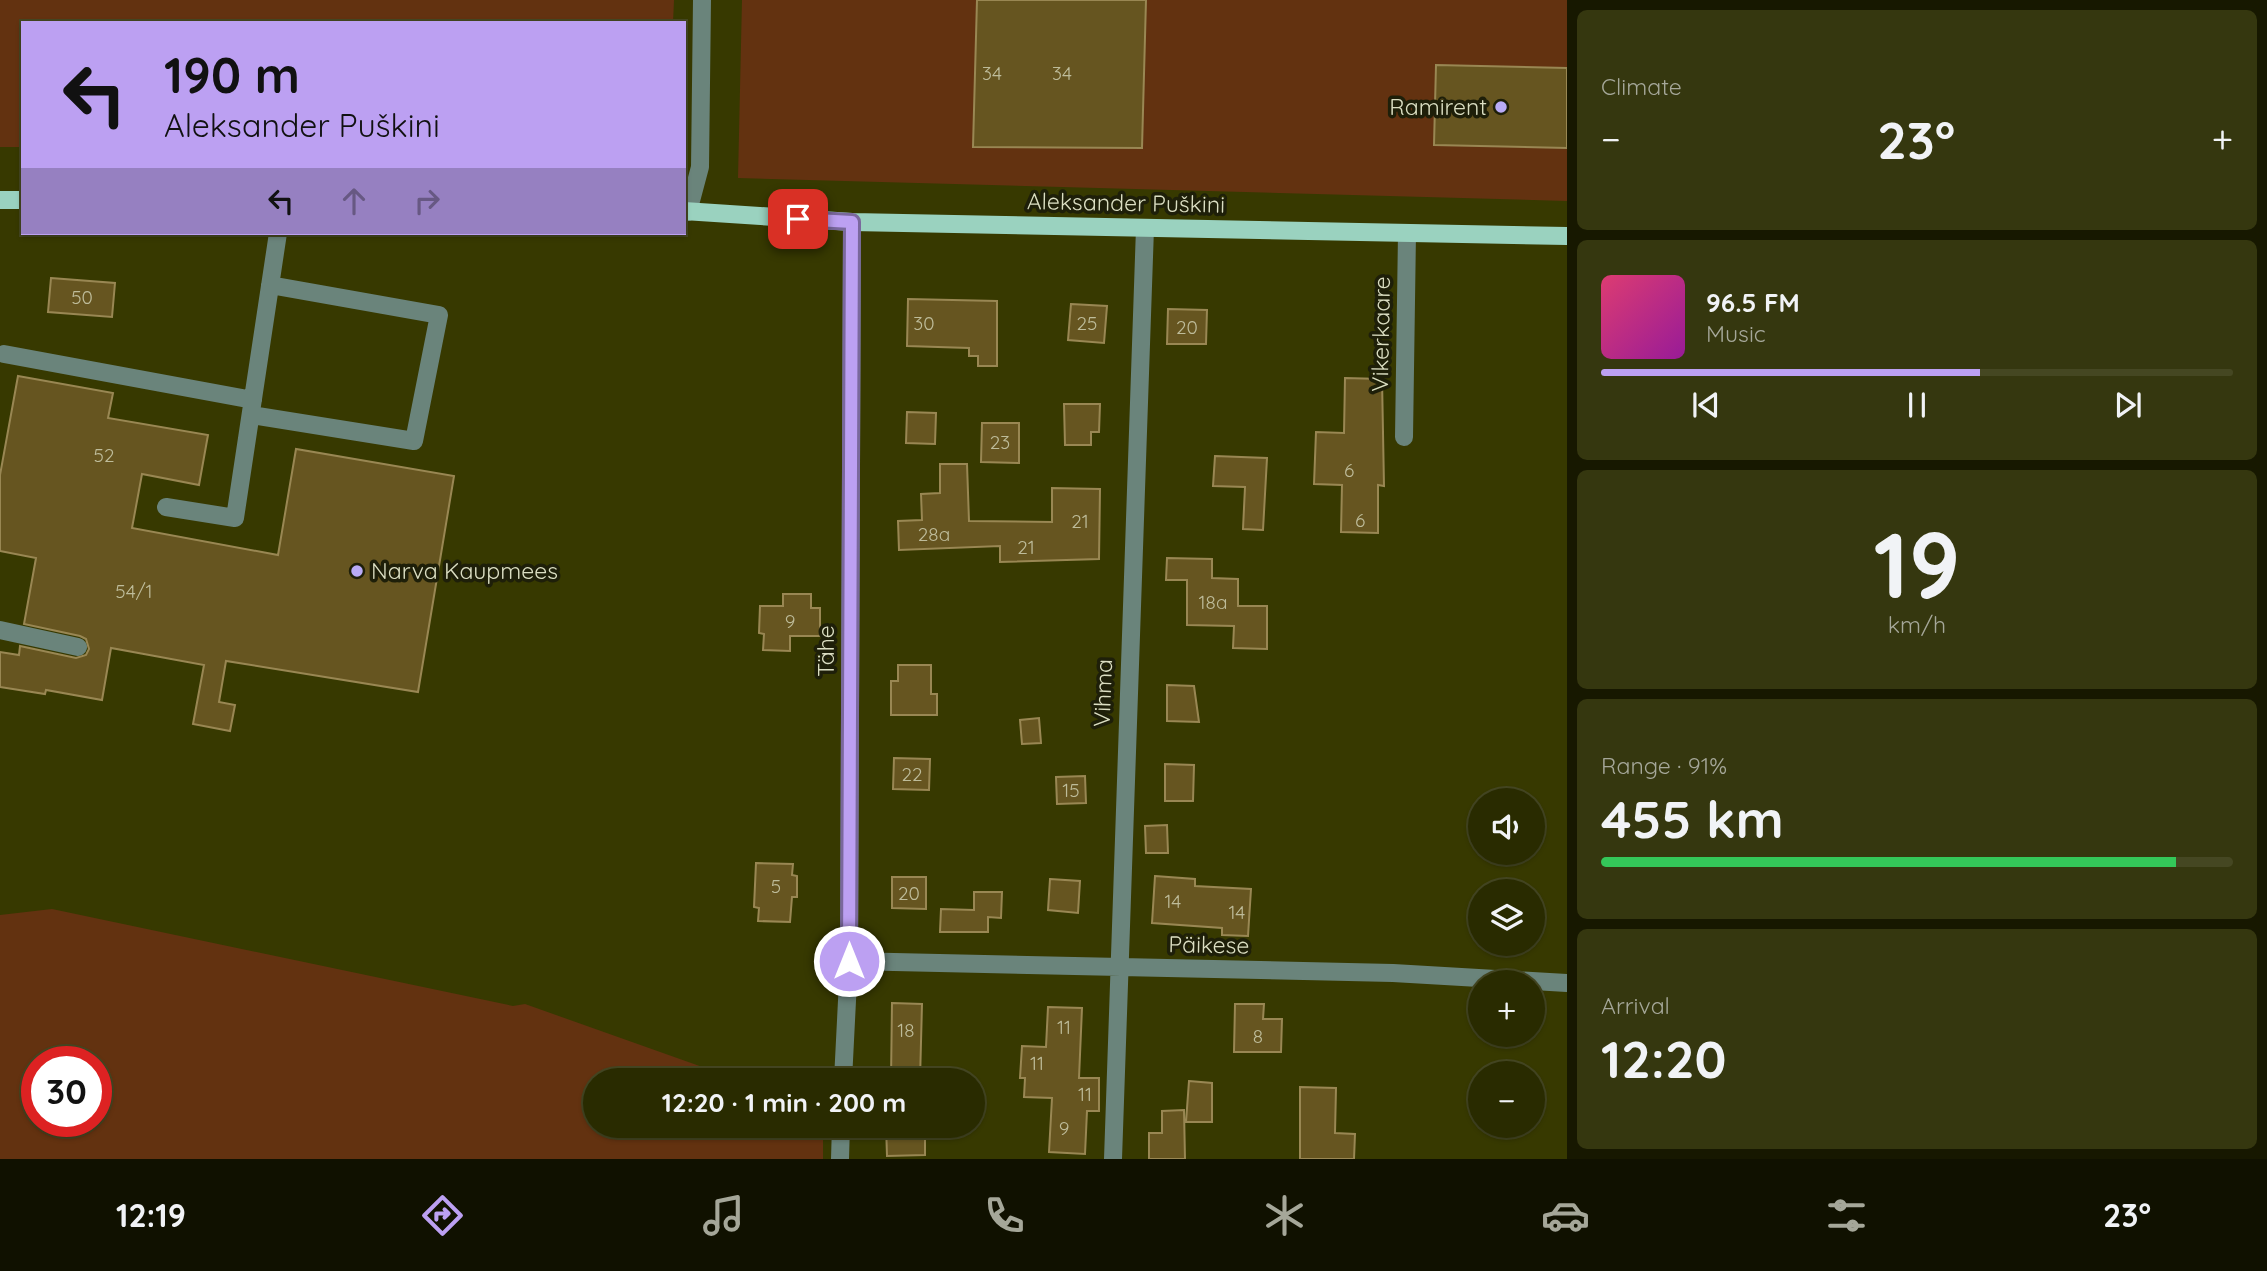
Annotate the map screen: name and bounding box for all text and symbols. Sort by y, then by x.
text: 190 m [164,44,300,105]
icon: left [49,49,140,140]
house number: 34 [982,61,1002,85]
house number: 34 [1052,61,1072,85]
text: Climate [1601,72,1682,101]
place label: Ramirent [1389,92,1487,121]
marker: Ramirent [1493,99,1509,115]
text: Aleksander Puškini [164,105,440,145]
text: 23° [1877,107,1955,172]
text: − [1601,115,1621,163]
text: + [2212,115,2233,163]
icon: left [262,182,300,220]
icon: ahead [335,182,373,220]
icon: right [408,182,446,220]
street label: Aleksander Puškini [1027,186,1225,219]
pin [768,189,828,249]
icon: arrive [779,200,817,238]
street label: Vikerkaare [1365,276,1396,392]
house number: 50 [71,285,93,309]
text: 96.5 FM [1706,286,1800,319]
house number: 30 [913,311,935,335]
house number: 25 [1077,311,1097,335]
house number: 20 [1176,315,1198,339]
text: Music [1706,319,1766,348]
icon: previous [1687,386,1725,424]
icon: pause [1898,386,1936,424]
icon: next [2109,386,2147,424]
house number: 23 [990,430,1010,454]
house number: 52 [94,443,114,467]
house number: 6 [1344,458,1354,482]
text: 19 [1873,507,1961,621]
house number: 6 [1355,508,1365,532]
house number: 21 [1071,509,1089,533]
house number: 28a [918,522,950,546]
house number: 21 [1017,535,1035,559]
place label: Narva Kaupmees [371,556,558,585]
marker: Narva Kaupmees [349,563,365,579]
house number: 54/1 [115,579,153,603]
house number: 18a [1199,590,1227,614]
house number: 9 [785,609,795,633]
text: km/h [1888,610,1946,639]
street label: Tähe [811,625,840,677]
street label: Vihma [1087,658,1118,728]
text: Range · 91% [1601,751,1727,780]
house number: 22 [901,762,923,786]
house number: 15 [1062,778,1080,802]
text: 455 km [1601,786,1784,851]
map controls [1468,788,1545,1138]
button: sound [1468,788,1545,865]
house number: 5 [771,874,781,898]
button: layers [1468,879,1545,956]
house number: 20 [898,881,920,905]
house number: 14 [1165,889,1181,913]
house number: 14 [1229,900,1245,924]
position arrow [812,924,886,998]
street label: Päikese [1168,929,1250,960]
button: + [1468,970,1545,1047]
text: Arrival [1601,991,1670,1020]
house number: 11 [1057,1015,1071,1039]
house number: 18 [897,1018,915,1042]
house number: 8 [1253,1024,1263,1048]
text: 12:20 [1601,1026,1727,1091]
speed limit sign: 30 [21,1046,112,1137]
house number: 11 [1030,1051,1044,1075]
button: − [1468,1061,1545,1138]
house number: 11 [1078,1082,1092,1106]
text: 12:20 · 1 min · 200 m [662,1086,906,1119]
house number: 9 [1059,1116,1069,1140]
icon: directions [418,1191,467,1240]
icon: music [699,1191,748,1240]
icon: phone [980,1191,1029,1240]
icon: climate [1260,1191,1309,1240]
icon: car [1541,1191,1590,1240]
icon: filters [1822,1191,1871,1240]
text: 12:19 [116,1195,186,1235]
text: 23° [2103,1195,2151,1235]

